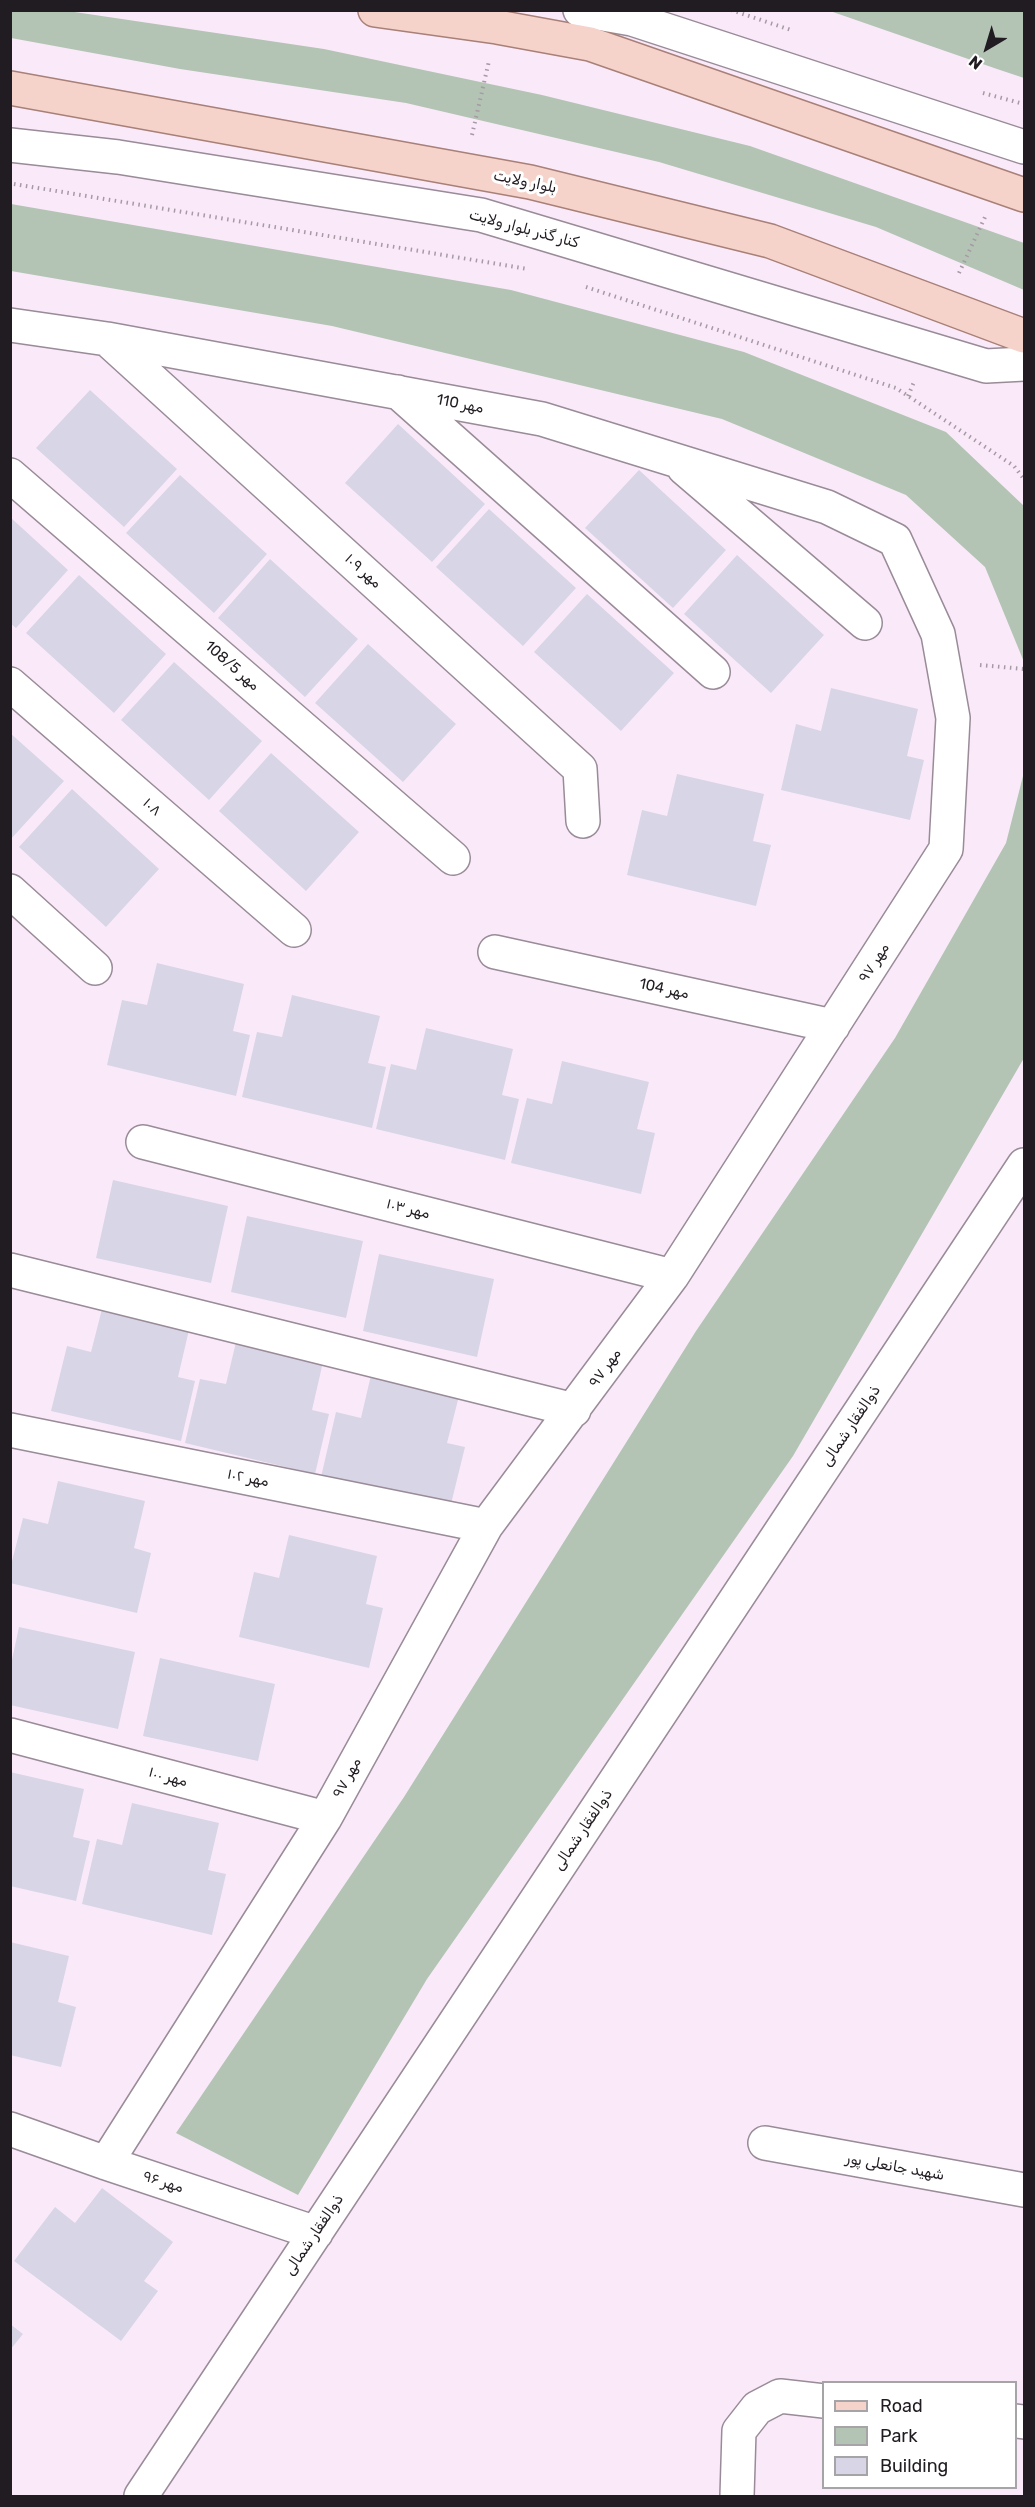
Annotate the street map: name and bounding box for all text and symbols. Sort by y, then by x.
north arrow [957,18,1017,78]
text: N [965,52,986,74]
street label: بلوار ولایت [492,167,558,197]
street label: کنار گذر بلوار ولایت [467,206,581,252]
street label: مهر 110 [435,391,485,417]
street label: مهر ۱۰۹ [341,550,385,592]
street label: مهر 108/5 [201,637,263,695]
street label: ۱۰۸ [139,794,165,820]
street label: مهر ۹۷ [855,940,893,986]
street label: مهر 104 [637,975,691,1003]
street label: مهر ۱۰۳ [384,1195,432,1223]
street label: مهر ۹۷ [585,1345,625,1391]
street label: ذوالفقار شمالی [817,1382,885,1470]
street label: مهر ۱۰۲ [226,1465,270,1491]
street label: مهر ۹۷ [329,1755,365,1801]
street label: مهر ۱۰۰ [147,1763,189,1791]
street label: ذوالفقار شمالی [549,1786,617,1874]
street label: شهید جانعلی پور [844,2149,946,2185]
street label: مهر ۹۶ [140,2167,186,2197]
street label: ذوالفقار شمالی [280,2191,348,2279]
legend [822,2381,1017,2489]
text: Road [880,2395,923,2417]
text: Park [880,2425,917,2447]
text: Building [880,2455,948,2477]

